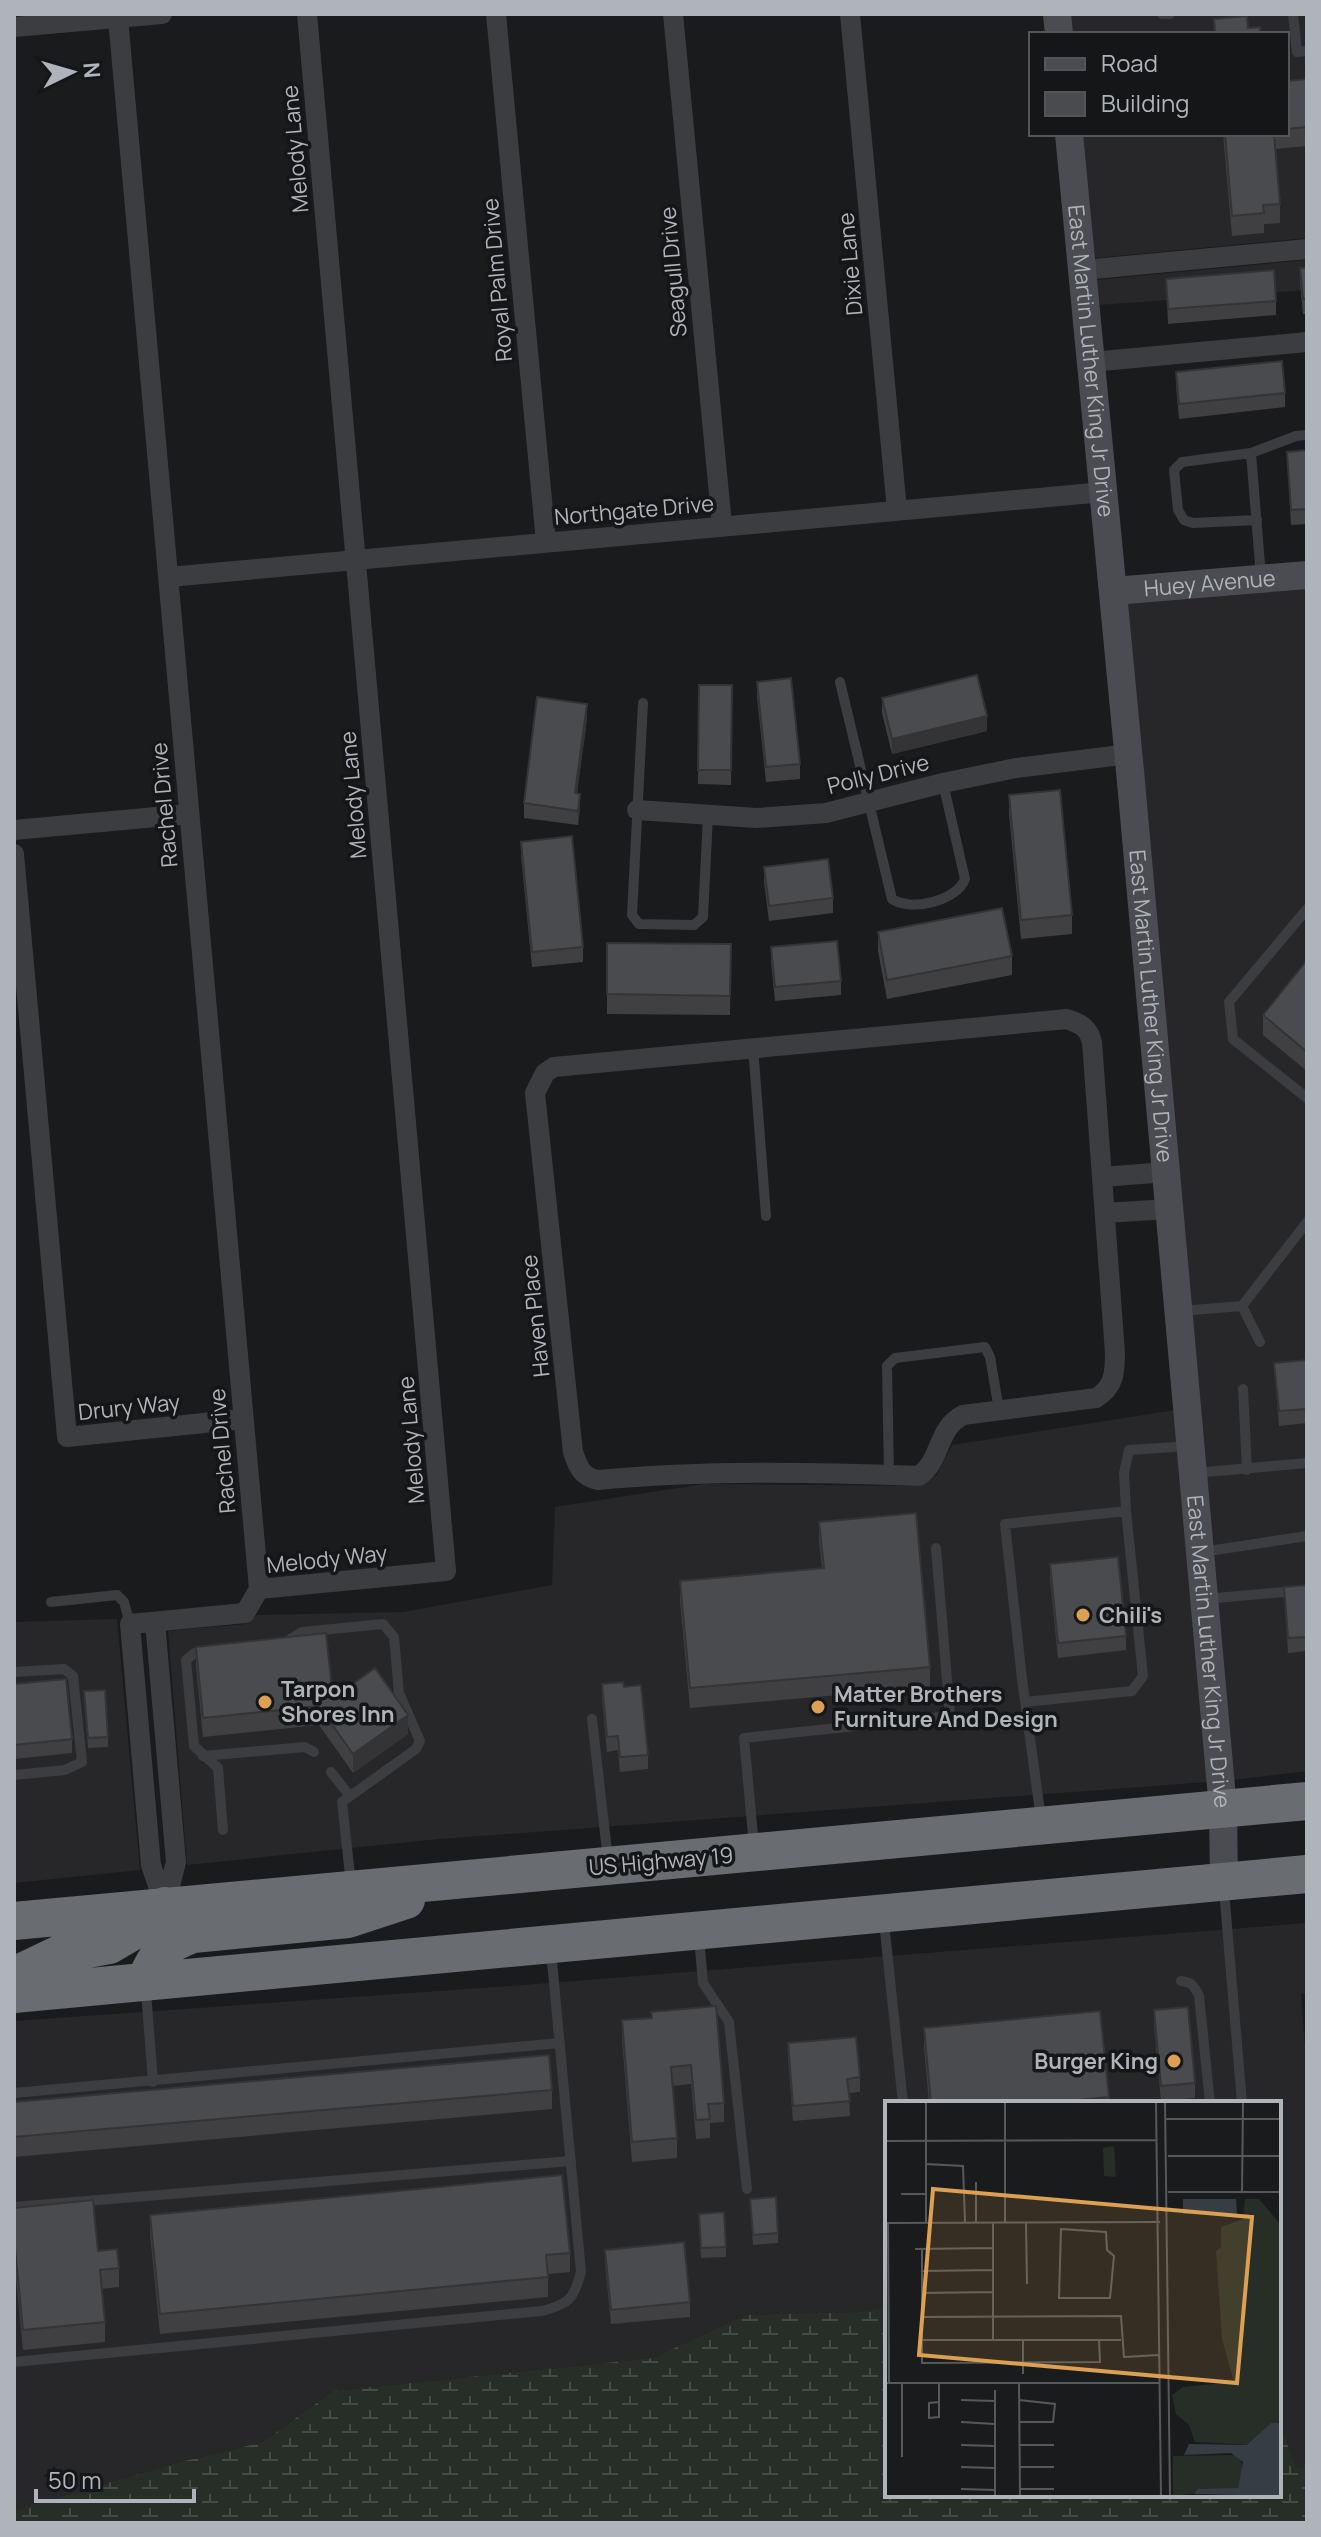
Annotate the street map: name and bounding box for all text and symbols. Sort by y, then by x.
north arrow [32,32,112,112]
legend [1029,32,1289,136]
text: Road [1101,46,1158,79]
text: N [76,61,108,79]
street label: Melody Lane [274,84,316,214]
text: Building [1101,86,1189,119]
street label: Royal Palm Drive [475,197,519,363]
street label: East Martin Luther King Jr Drive [1061,203,1121,519]
street label: Seagull Drive [652,205,694,338]
street label: Dixie Lane [831,211,869,317]
street label: Northgate Drive [553,488,715,532]
street label: Huey Avenue [1143,563,1277,603]
street label: Melody Lane [332,730,374,860]
street label: Rachel Drive [144,741,184,869]
street label: Polly Drive [824,747,932,801]
street label: East Martin Luther King Jr Drive [1122,848,1180,1164]
street label: Haven Place [514,1253,556,1379]
street label: Melody Lane [390,1375,432,1505]
street label: Drury Way [77,1387,182,1427]
street label: Rachel Drive [202,1387,242,1515]
street label: East Martin Luther King Jr Drive [1180,1494,1238,1809]
street label: Melody Way [265,1538,389,1580]
place label: Chili's [1099,1600,1162,1630]
marker: Chili's [1074,1606,1092,1624]
place label: Tarpon Shores Inn [281,1674,395,1729]
place label: Matter Brothers Furniture And Design [834,1679,1058,1734]
marker: Tarpon Shores Inn [256,1693,274,1711]
marker: Matter Brothers Furniture And Design [809,1698,827,1716]
street label: US Highway 19 [587,1840,735,1882]
place label: Burger King [1034,2046,1158,2076]
marker: Burger King [1165,2052,1183,2070]
inset map [885,2101,1281,2497]
scale bar [36,2453,194,2503]
text: 50 m [48,2463,102,2496]

